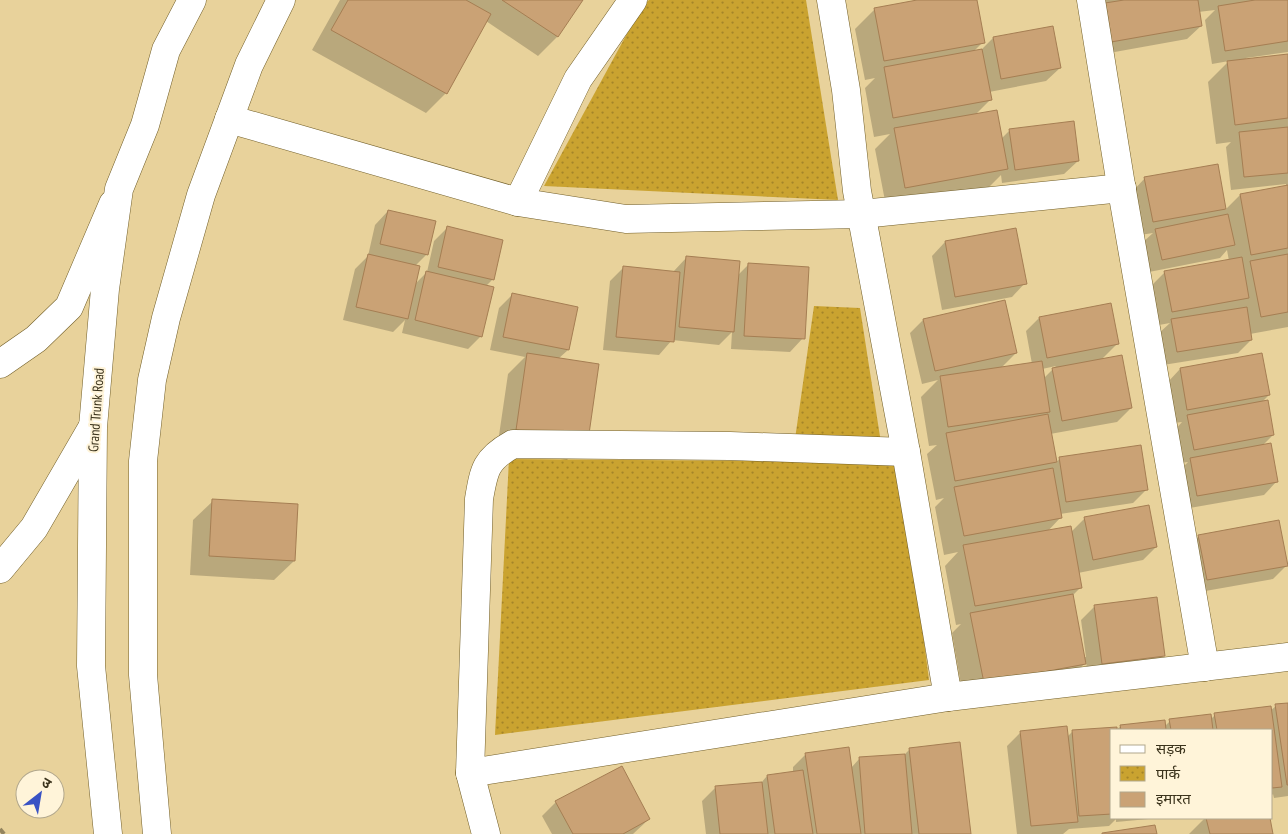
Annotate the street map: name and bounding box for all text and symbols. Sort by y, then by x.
street label: Grand Trunk Road [84,367,108,453]
legend [1110,729,1273,819]
text: सड़क [1156,739,1186,758]
text: पार्क [1156,764,1180,783]
north arrow [15,769,65,819]
text: उ [39,773,56,793]
text: इमारत [1156,789,1191,808]

